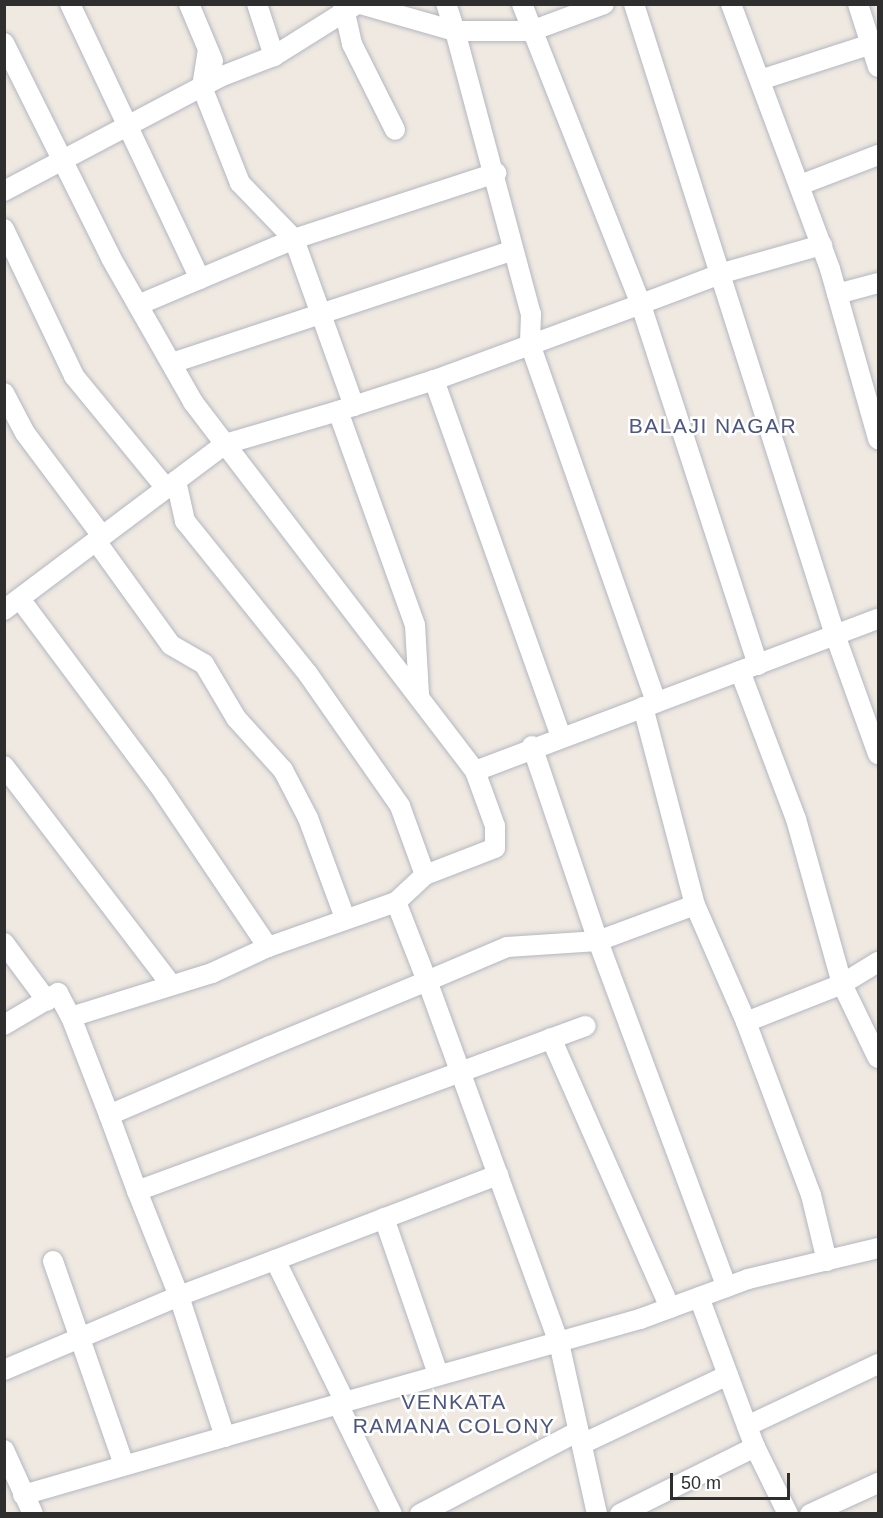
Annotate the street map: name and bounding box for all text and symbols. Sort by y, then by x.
district label: BALAJI NAGAR [629,413,797,439]
district label: VENKATA RAMANA COLONY [352,1389,556,1439]
scale bar [673,1461,793,1499]
text: 50 m [681,1473,721,1493]

